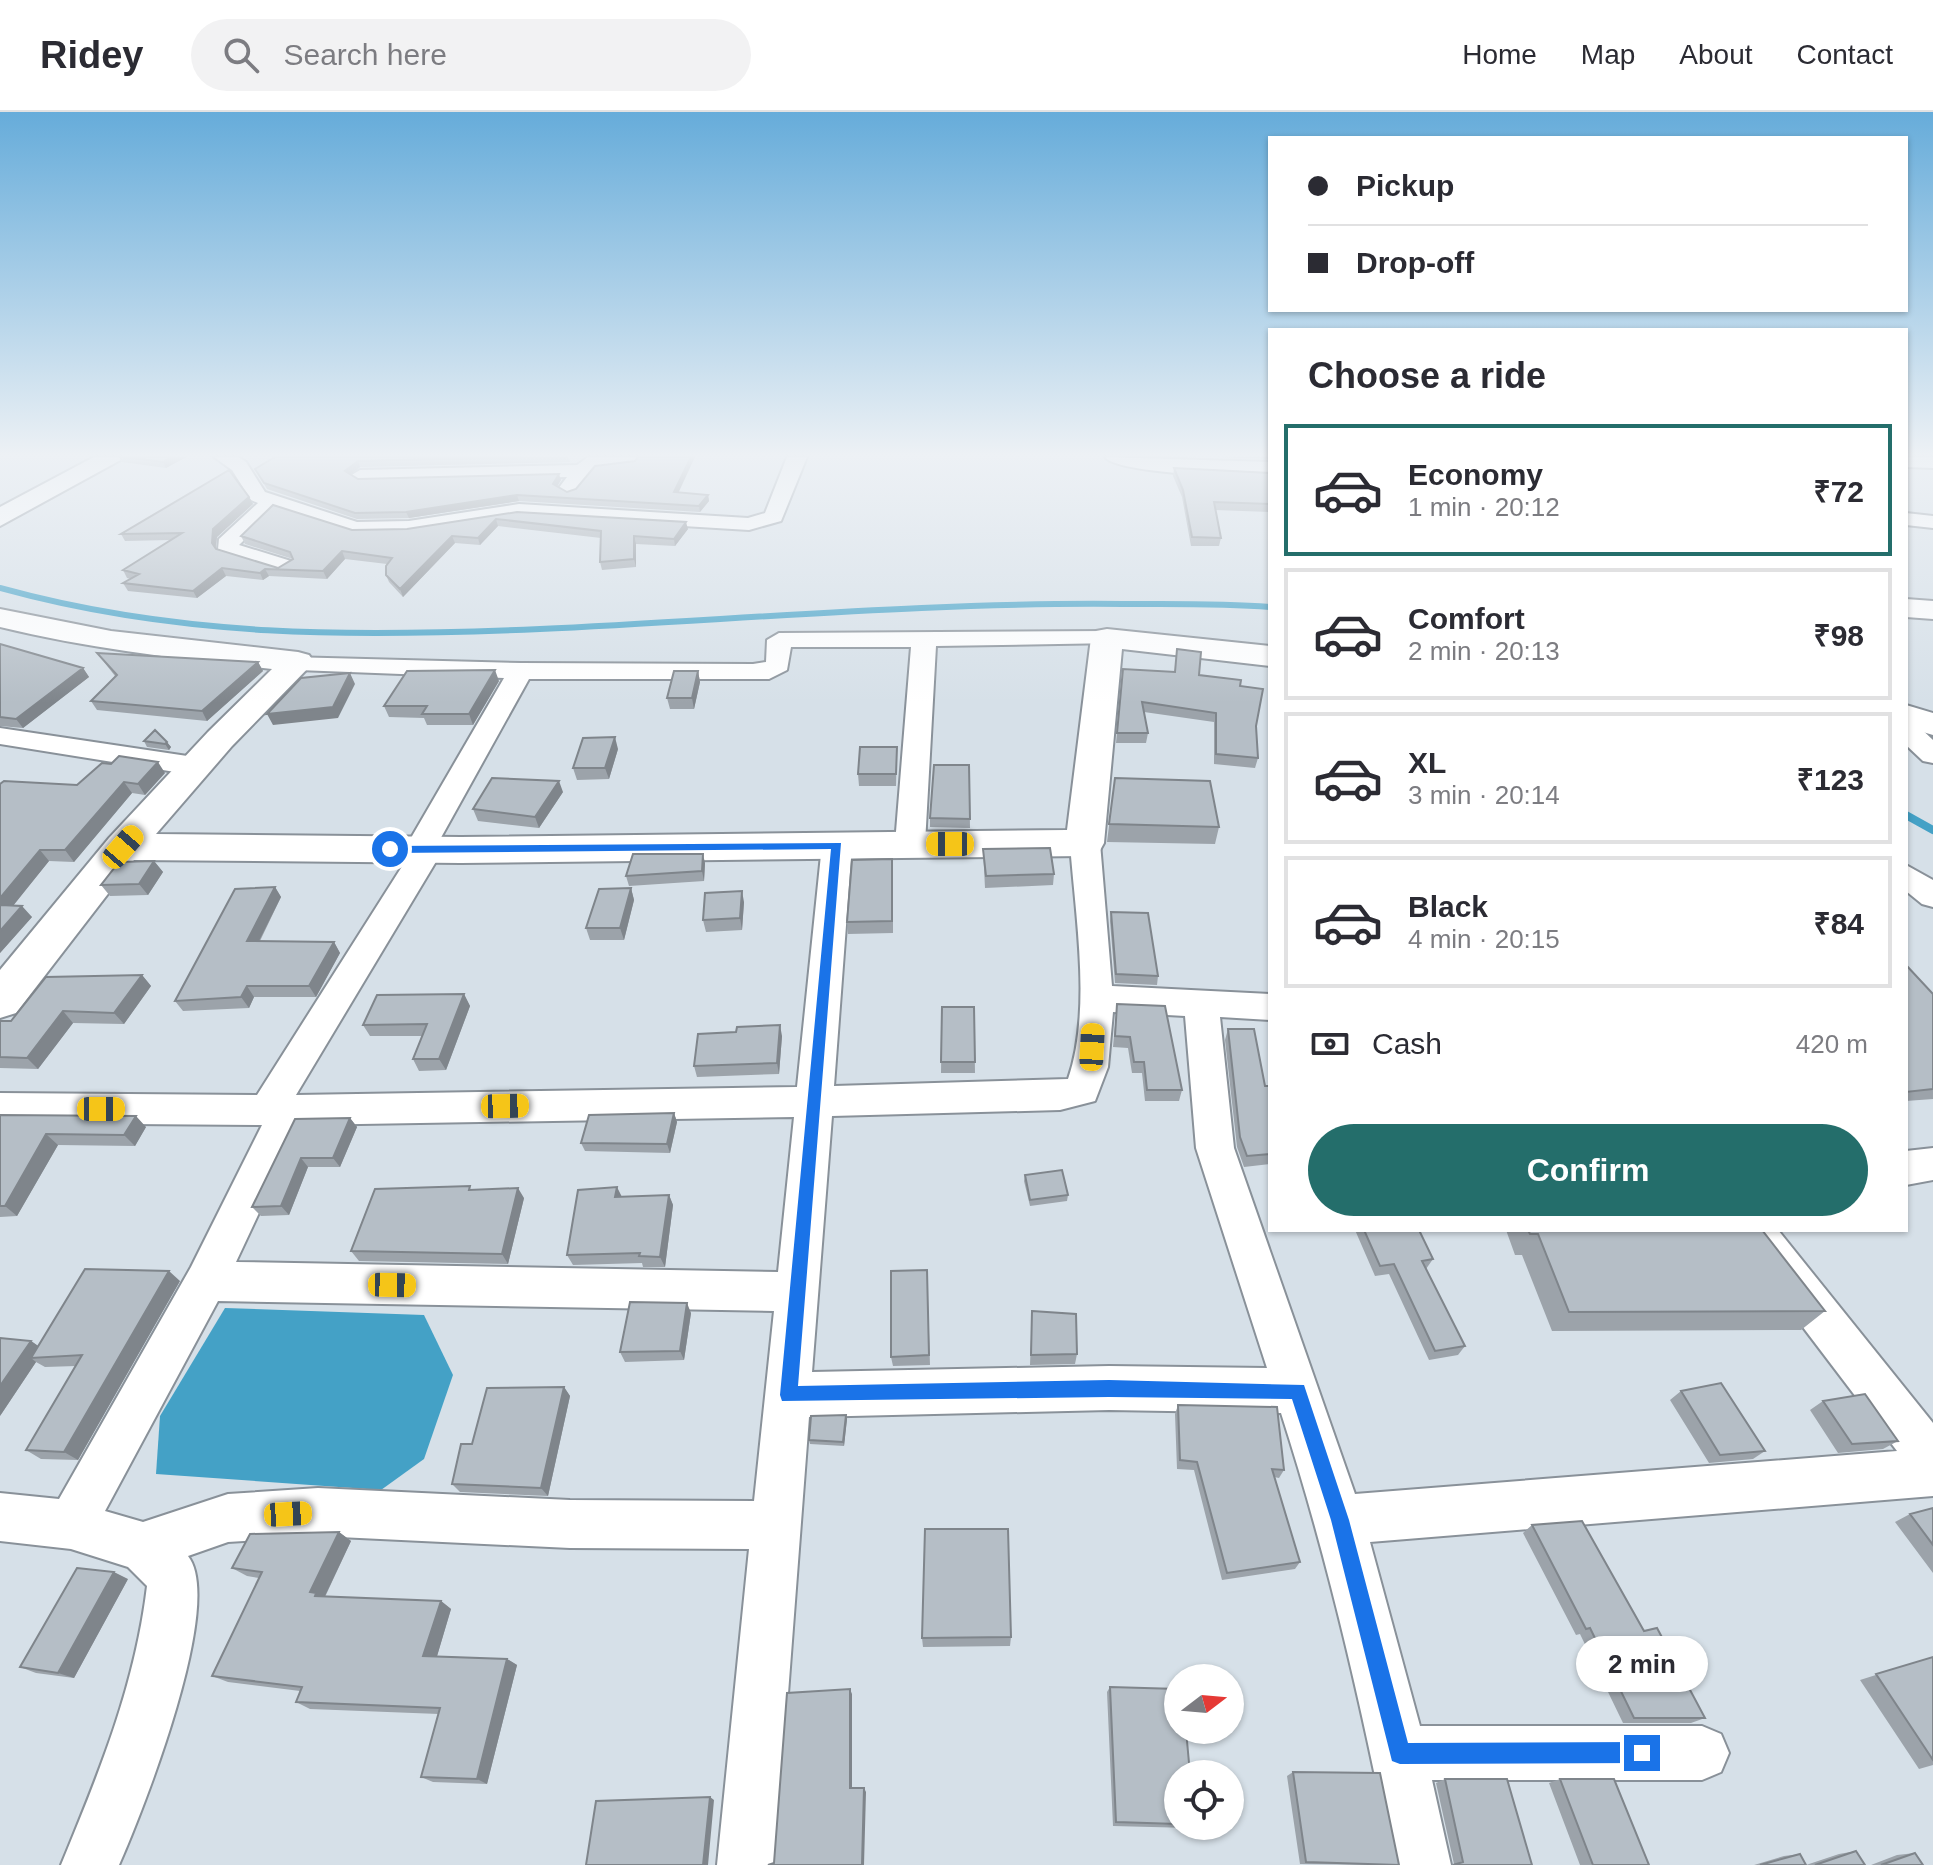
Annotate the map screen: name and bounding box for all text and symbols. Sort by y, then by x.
search box [191,19,751,91]
icon: search [219,33,263,77]
text: Ridey [40,34,143,76]
text: Search here [283,38,447,71]
text: Home [1462,39,1537,70]
text: Map [1581,39,1635,70]
text: About [1679,39,1753,70]
text: Contact [1797,39,1893,70]
text: Pickup [1356,169,1454,202]
text: Drop-off [1356,246,1474,279]
text: Choose a ride [1308,355,1546,396]
icon: car [1312,454,1384,526]
text: Economy [1408,458,1543,491]
text: ₹72 [1813,475,1864,508]
text: 1 min · 20:12 [1408,492,1560,522]
icon: car [1312,598,1384,670]
text: Comfort [1408,602,1525,635]
text: ₹98 [1813,619,1864,652]
text: 2 min · 20:13 [1408,636,1560,666]
icon: car [1312,742,1384,814]
text: XL [1408,746,1446,779]
text: ₹123 [1797,763,1864,796]
text: 3 min · 20:14 [1408,780,1560,810]
car [98,821,148,873]
route start [372,831,408,867]
car [926,832,974,856]
icon: car [1312,886,1384,958]
text: Black [1408,890,1488,923]
text: ₹84 [1813,907,1864,940]
text: 4 min · 20:15 [1408,924,1560,954]
car [1079,1022,1105,1072]
icon: cash [1308,1022,1352,1066]
text: Cash [1372,1027,1442,1060]
text: 420 m [1796,1029,1868,1059]
car [481,1094,529,1118]
car [77,1097,125,1121]
button: Confirm [1308,1124,1868,1216]
car [368,1273,416,1297]
car [263,1501,313,1527]
callout: 2 min [1576,1637,1708,1693]
text: 2 min [1608,1649,1676,1679]
north arrow [1164,1664,1244,1744]
map controls [1164,1664,1244,1840]
route end [1624,1735,1660,1771]
button: locate [1164,1760,1244,1840]

